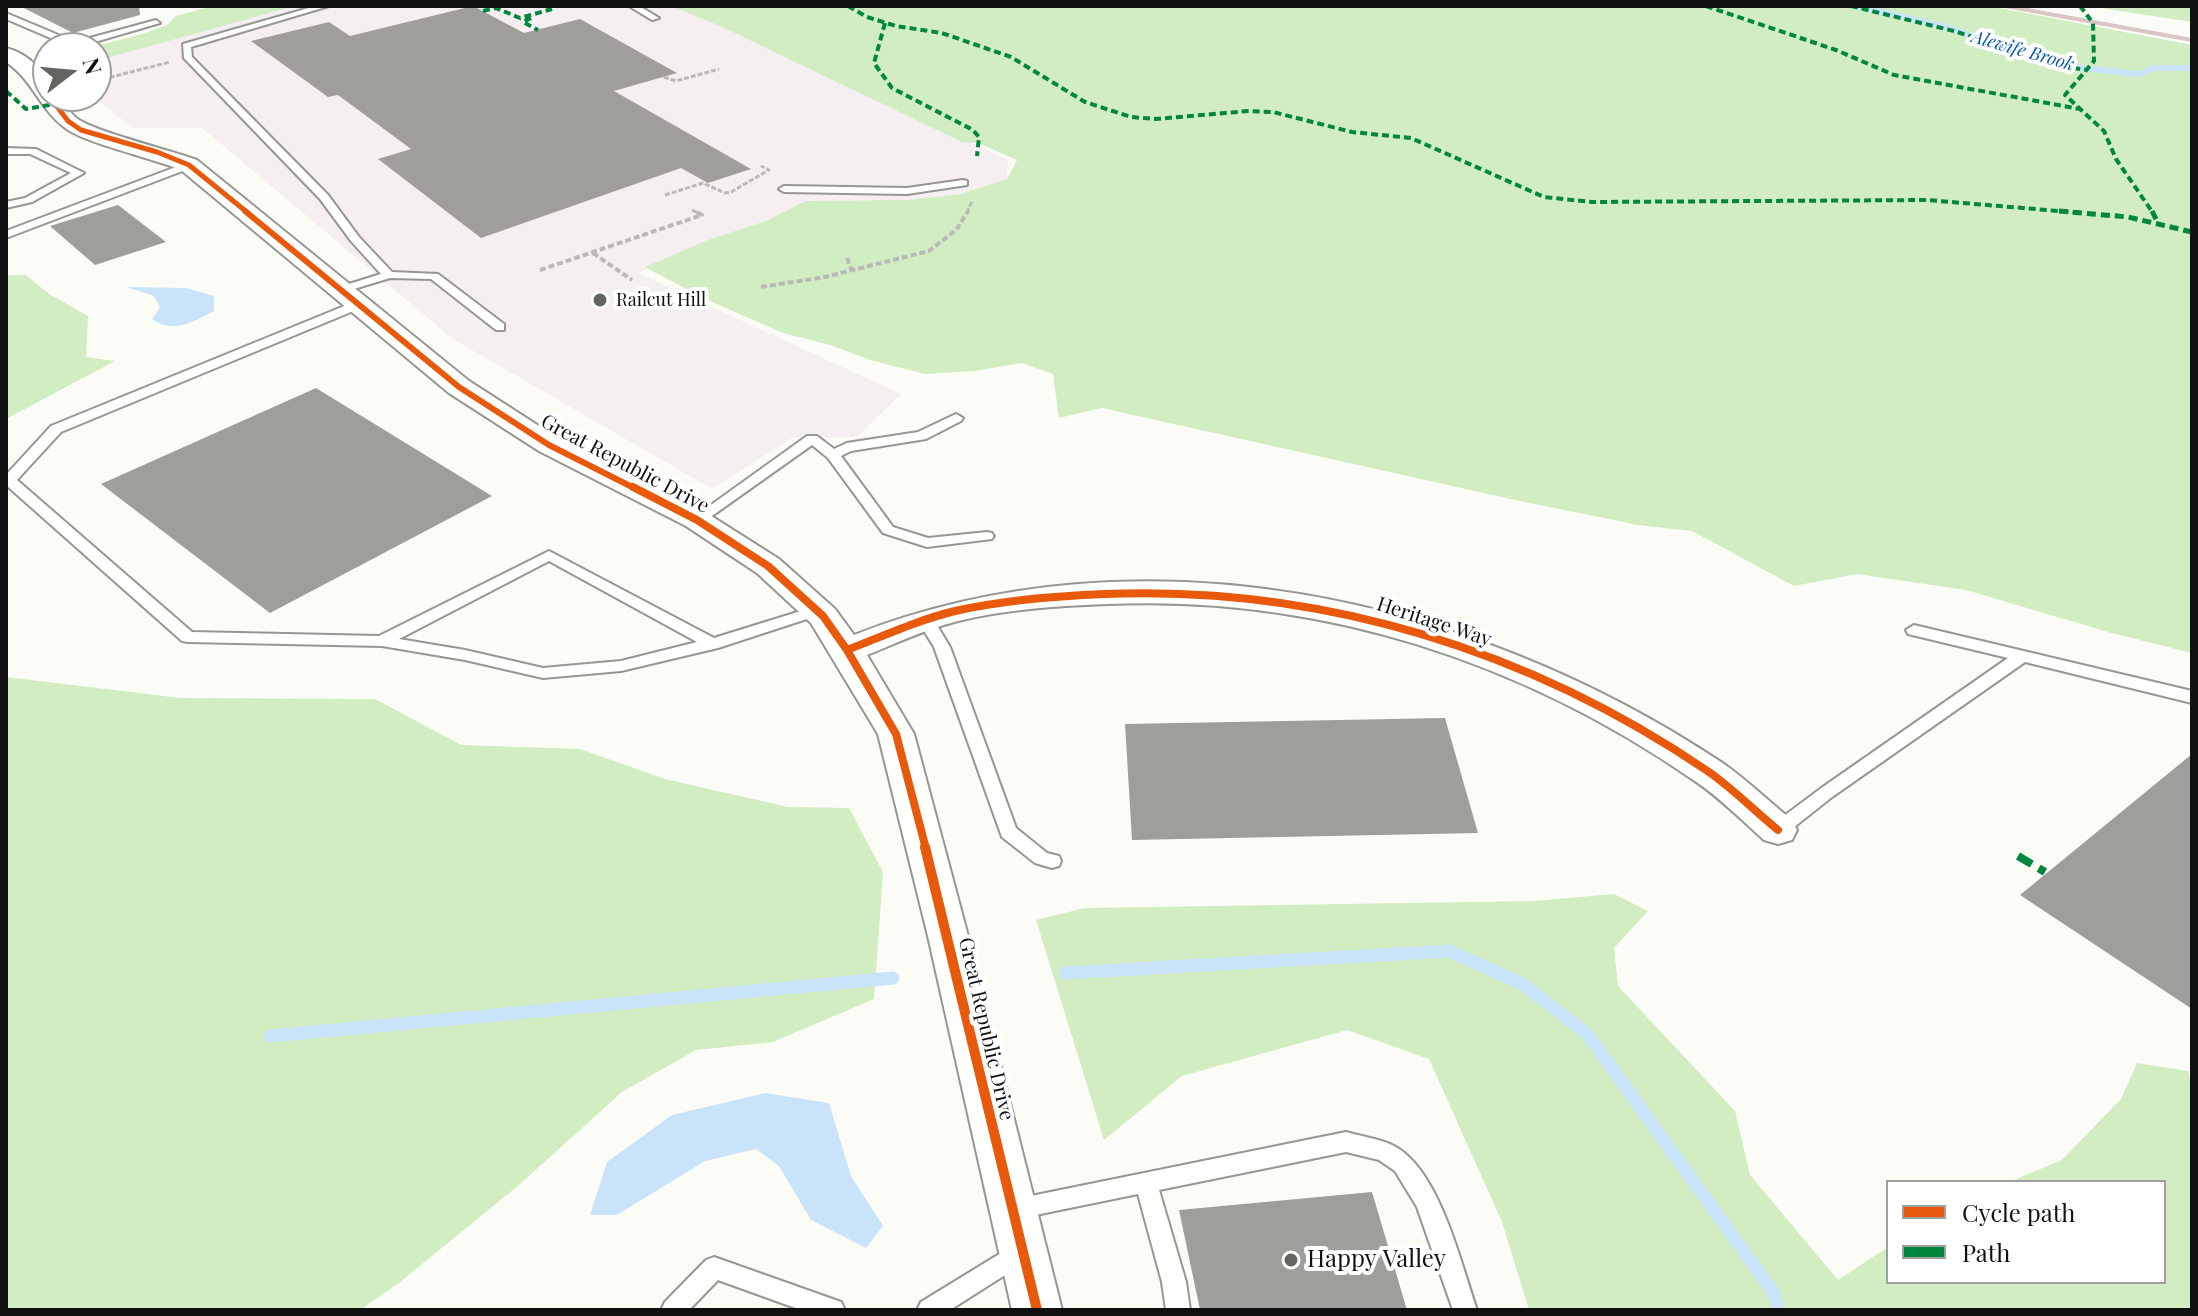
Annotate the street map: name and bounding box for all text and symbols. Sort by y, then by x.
water label: Alewife Brook [1969,26,2077,76]
north arrow [32,32,112,112]
text: N [77,54,110,78]
place label: Railcut Hill [616,289,706,311]
marker: Railcut Hill [591,291,609,309]
street label: Great Republic Drive [537,409,713,519]
street label: Heritage Way [1374,592,1494,652]
street label: Great Republic Drive [953,935,1019,1123]
legend [1886,1180,2166,1284]
text: Cycle path [1962,1196,2075,1228]
text: Path [1962,1236,2010,1268]
place label: Happy Valley [1307,1246,1446,1274]
marker: Happy Valley [1282,1251,1300,1269]

